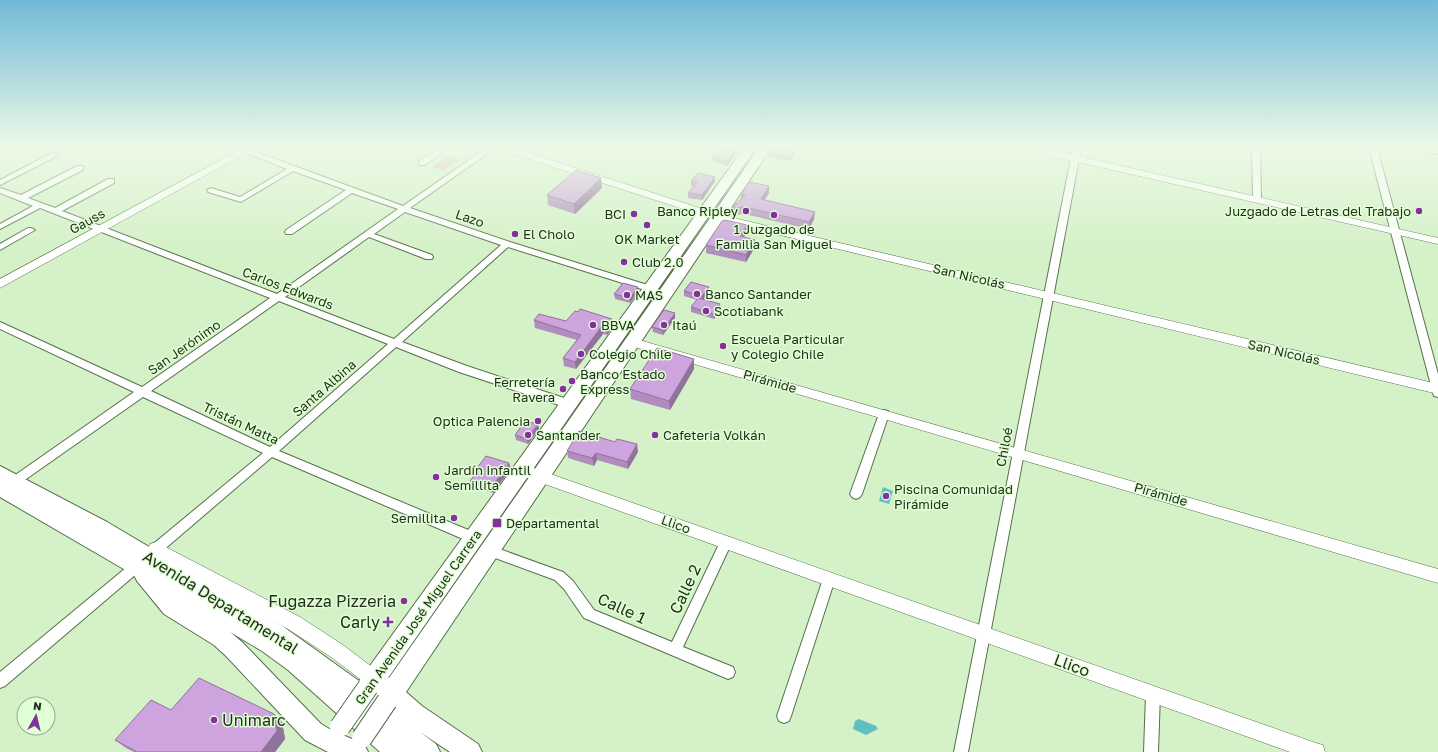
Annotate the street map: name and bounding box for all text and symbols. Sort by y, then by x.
place label: Banco Ripley [657,203,739,219]
place label: Juzgado de Letras del Trabajo [1225,203,1411,219]
street label: Gauss [66,205,108,237]
street label: Lazo [454,206,487,230]
place label: BCI [604,206,626,222]
marker: Banco Ripley [741,206,751,216]
marker: Juzgado de Letras del Trabajo [1414,206,1424,216]
marker: BCI [629,209,639,219]
marker: 1 Juzgado de Familia San Miguel [769,210,779,220]
marker: OK Market [642,220,652,230]
place label: 1 Juzgado de Familia San Miguel [715,221,833,252]
place label: El Cholo [523,226,575,242]
marker: El Cholo [510,229,520,239]
place label: OK Market [614,231,680,247]
place label: Club 2.0 [632,254,684,270]
marker: Club 2.0 [619,257,629,267]
street label: San Nicolás [931,260,1007,292]
street label: Carlos Edwards [240,263,336,313]
place label: Banco Santander [705,286,812,302]
place label: MAS [635,287,663,303]
marker: Banco Santander [692,289,702,299]
marker: MAS [622,290,632,300]
place label: Scotiabank [714,303,785,319]
marker: Scotiabank [701,306,711,316]
street label: San Jerónimo [145,316,224,378]
place label: BBVA [601,317,635,333]
place label: Itaú [672,317,697,333]
marker: BBVA [588,320,598,330]
marker: Itaú [659,320,669,330]
place label: Escuela Particular y Colegio Chile [731,331,844,362]
street label: San Nicolás [1246,336,1322,368]
marker: Escuela Particular y Colegio Chile [718,341,728,351]
place label: Colegio Chile [589,346,672,362]
marker: Colegio Chile [576,349,586,359]
street label: Santa Albina [289,356,359,420]
place label: Banco Estado Express [580,366,666,397]
street label: Pirámide [741,366,799,396]
place label: Ferretería Ravera [494,374,555,405]
marker: Banco Estado Express [567,376,577,386]
marker: Ferretería Ravera [558,384,568,394]
street label: Tristán Matta [200,398,282,448]
place label: Optica Palencia [433,413,530,429]
marker: Optica Palencia [533,416,543,426]
street label: Chiloé [992,426,1016,468]
place label: Santander [536,427,601,443]
place label: Cafeteria Volkán [663,427,766,443]
marker: Santander [523,430,533,440]
marker: Cafeteria Volkán [650,430,660,440]
place label: Jardín Infantil Semillita [444,462,531,493]
marker: Jardín Infantil Semillita [431,472,441,482]
street label: Pirámide [1132,479,1190,509]
place label: Piscina Comunidad Pirámide [894,481,1013,512]
marker: Piscina Comunidad Pirámide [881,491,891,501]
place label: Semillita [391,510,446,526]
street label: Llico [659,511,693,537]
marker: Semillita [449,513,459,523]
place label: Departamental [506,515,599,531]
marker: Departamental [491,517,503,529]
street label: Gran Avenida José Miguel Carrera [351,527,485,707]
street label: Avenida Departamental [139,546,303,658]
street label: Calle 2 [665,561,705,617]
street label: Calle 1 [595,588,650,628]
place label: Fugazza Pizzeria [268,591,396,611]
marker: Fugazza Pizzeria [399,596,409,606]
place label: Carly [340,612,380,632]
marker: Carly [383,617,393,627]
street label: Llico [1051,649,1093,681]
north arrow [16,696,56,736]
text: N [32,699,43,713]
place label: Unimarc [222,710,286,730]
marker: Unimarc [209,715,219,725]

